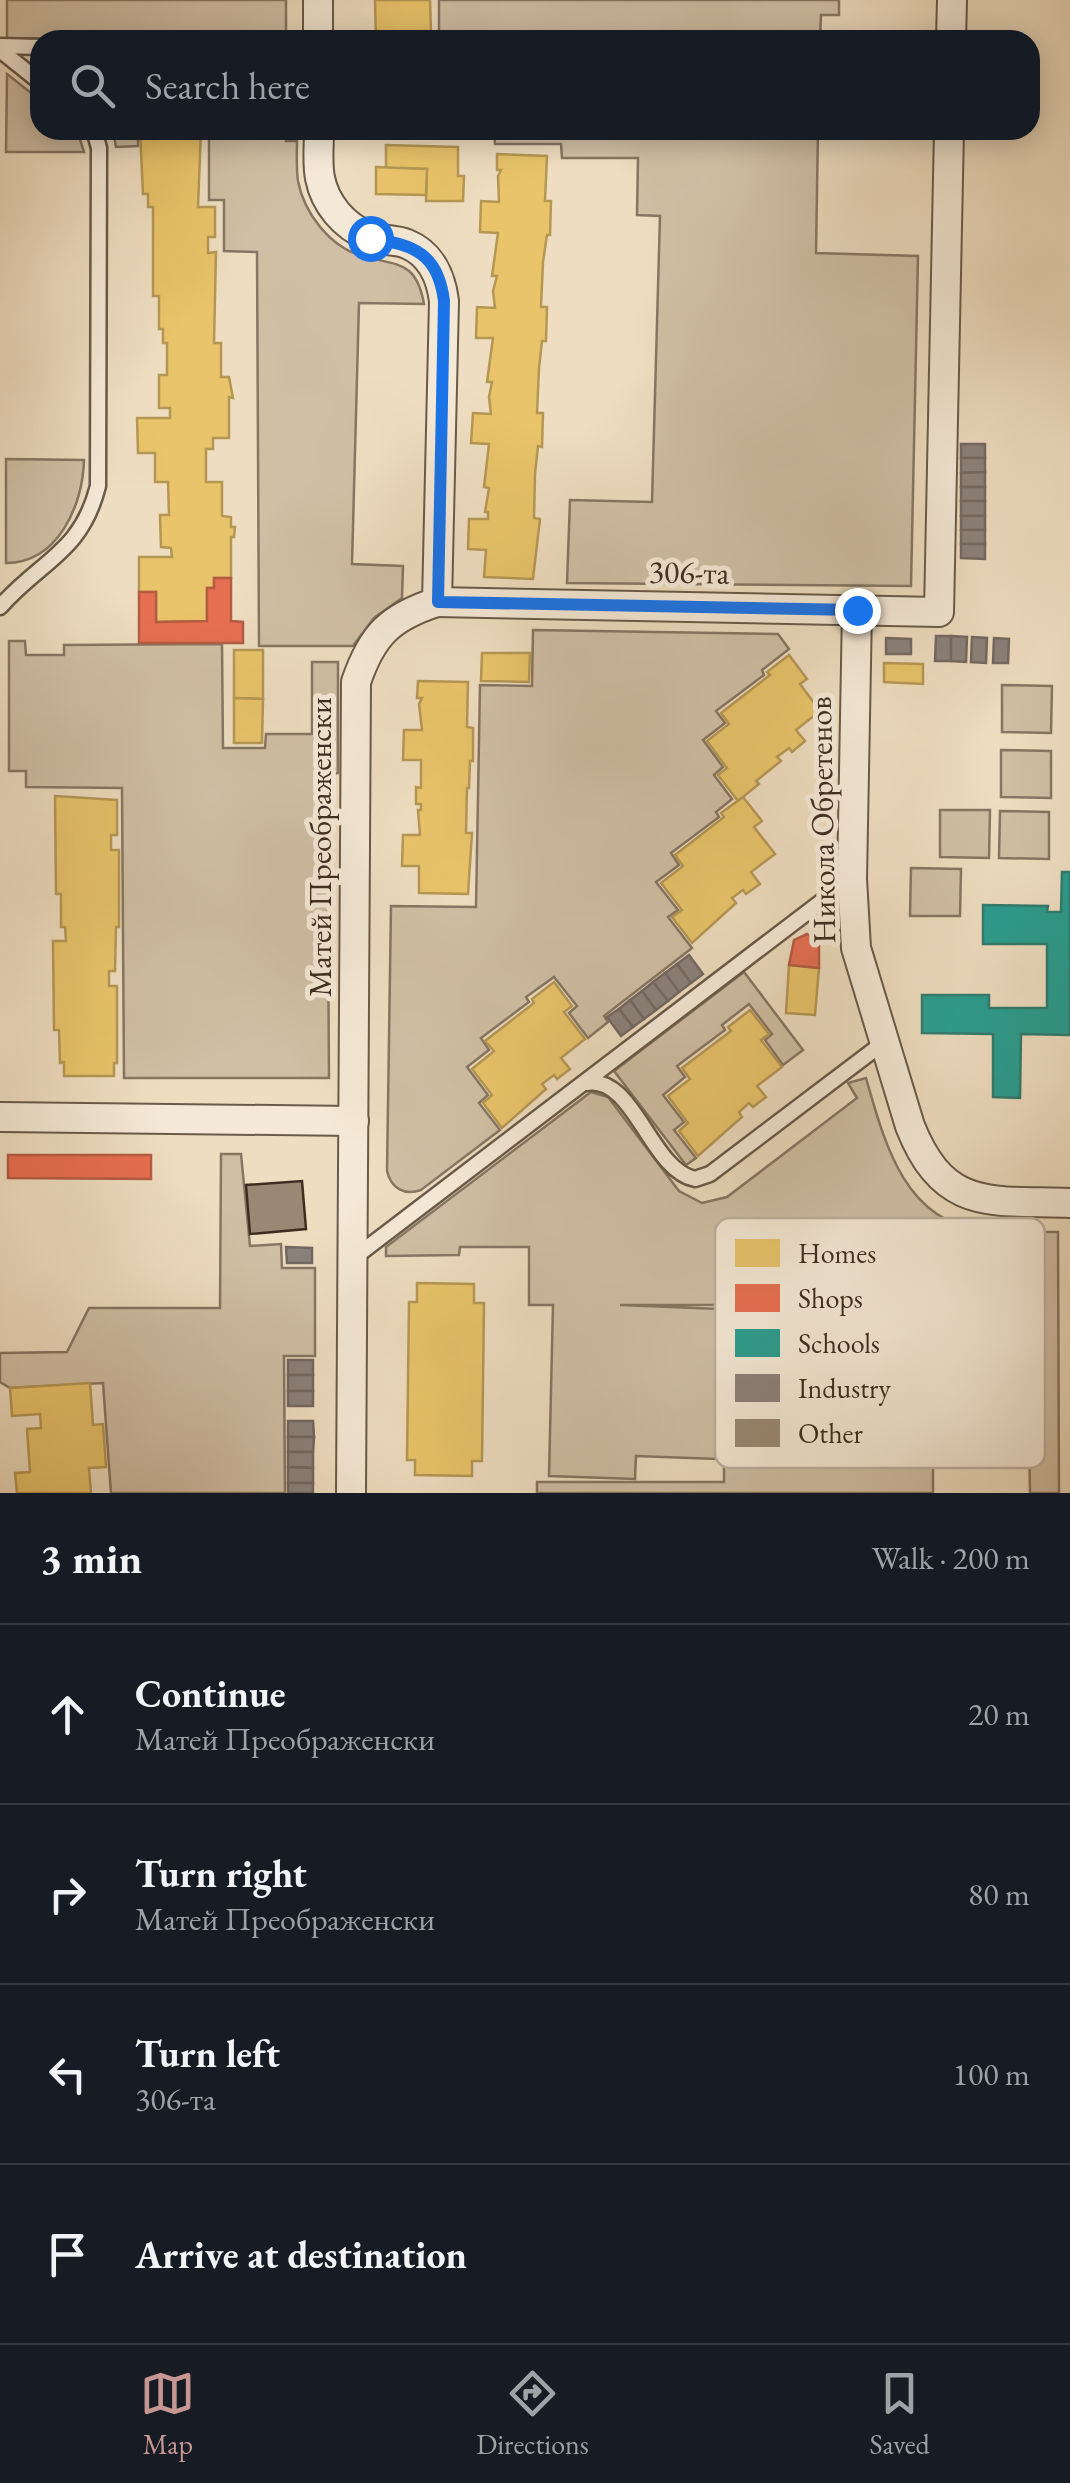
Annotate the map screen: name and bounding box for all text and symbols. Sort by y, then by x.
search box [30,30,1040,140]
icon: search [65,58,120,113]
text: Search here [145,61,310,110]
route start [348,216,394,262]
street label: 306-та [648,550,730,594]
route end [835,588,881,634]
street label: Никола Обретенов [799,696,845,944]
street label: Матей Преображенски [299,697,341,997]
legend [715,1218,1045,1468]
text: Homes [798,1235,876,1271]
text: Shops [798,1280,863,1316]
text: Schools [798,1325,880,1361]
text: Industry [798,1370,891,1406]
text: Other [798,1415,863,1451]
text: 3 min [40,1531,142,1586]
text: Walk · 200 m [872,1537,1030,1579]
text: Continue [135,1669,286,1718]
icon: ahead [40,1687,95,1742]
text: 20 m [968,1693,1030,1735]
text: Матей Преображенски [135,1718,435,1760]
text: Turn right [135,1849,307,1898]
icon: right [40,1867,95,1922]
text: 80 m [968,1873,1030,1915]
text: Матей Преображенски [135,1898,435,1940]
text: Turn left [135,2029,280,2078]
icon: left [40,2047,95,2102]
text: 100 m [953,2053,1030,2095]
text: 306-та [135,2078,216,2120]
icon: arrive [40,2227,95,2282]
text: Arrive at destination [135,2230,467,2279]
tab: Map [140,2366,195,2462]
tab: Directions [476,2366,589,2462]
tab: Saved [870,2366,930,2462]

